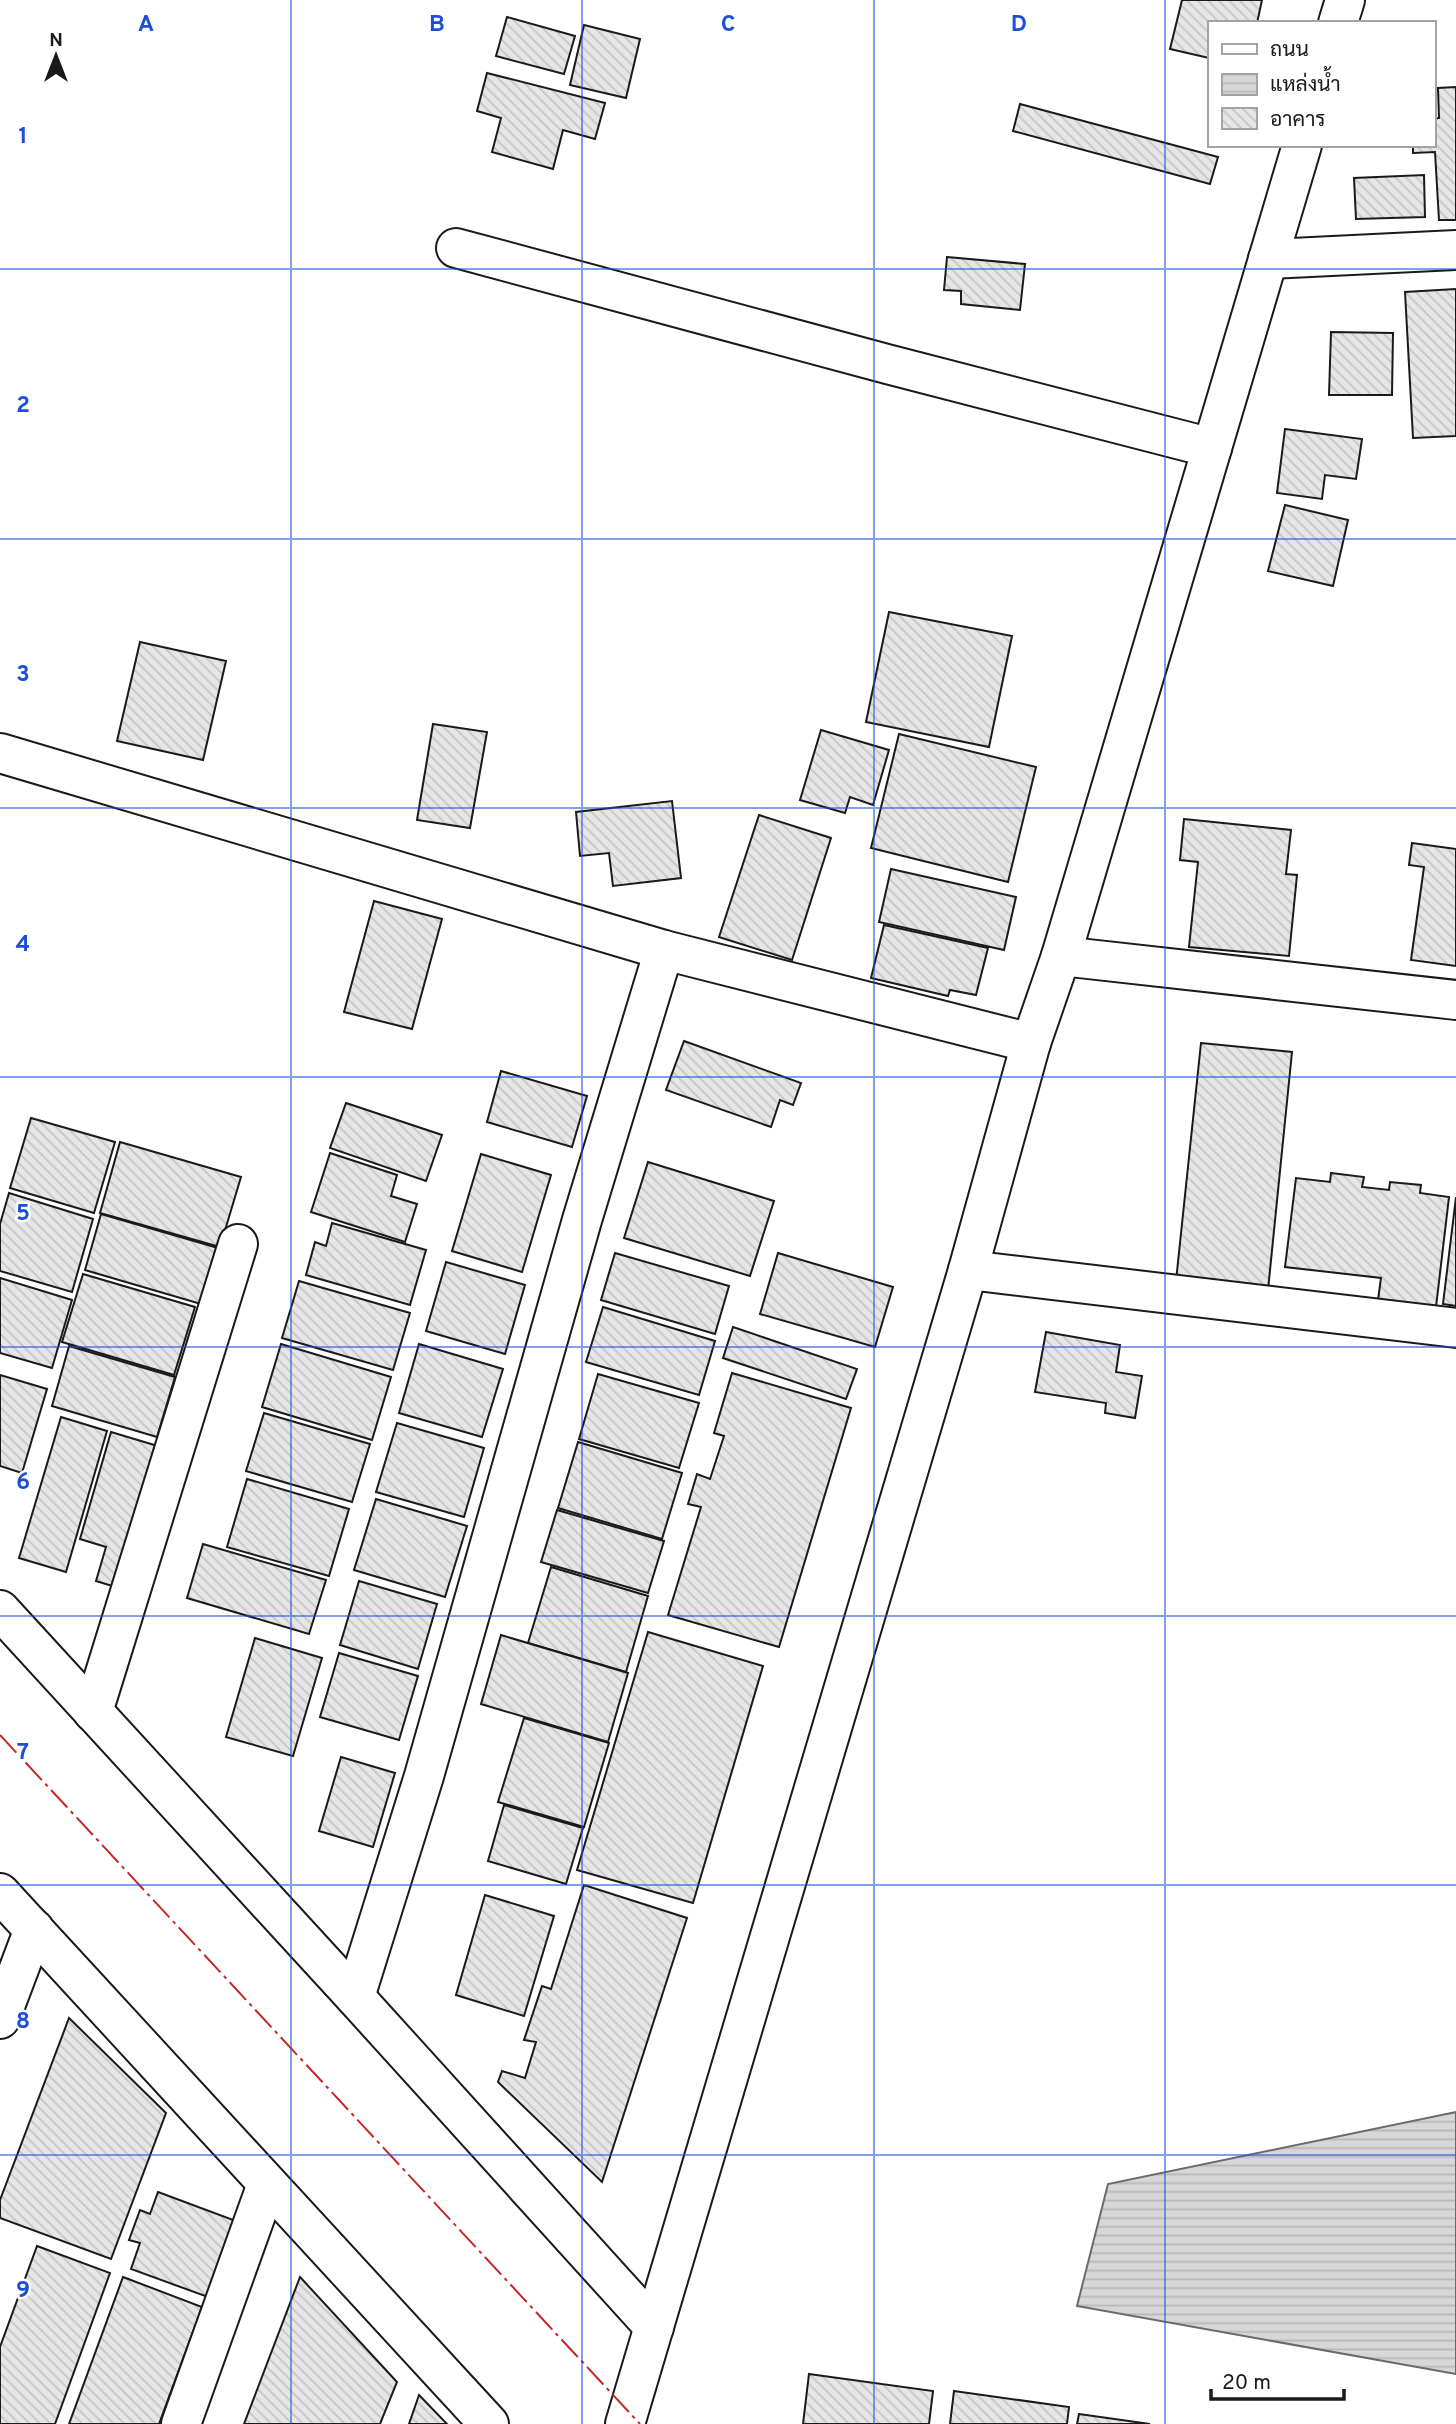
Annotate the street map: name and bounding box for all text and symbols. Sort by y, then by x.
text: A [138,11,154,40]
text: B [429,11,445,40]
text: C [721,11,735,40]
text: D [1011,11,1027,40]
north arrow [21,21,91,91]
legend [1208,21,1435,147]
text: N [49,29,63,53]
text: ถนน [1270,37,1309,64]
text: แหล่งน้ำ [1270,66,1341,99]
text: อาคาร [1270,107,1326,134]
text: 1 [18,123,28,152]
text: 2 [16,392,30,421]
text: 3 [16,661,30,690]
text: 4 [16,931,30,960]
text: 5 [16,1200,30,1229]
text: 6 [16,1469,30,1498]
text: 7 [17,1739,29,1768]
text: 8 [16,2008,30,2037]
text: 9 [16,2277,30,2306]
scale bar [1211,2358,1344,2402]
text: 20 m [1222,2370,1271,2397]

